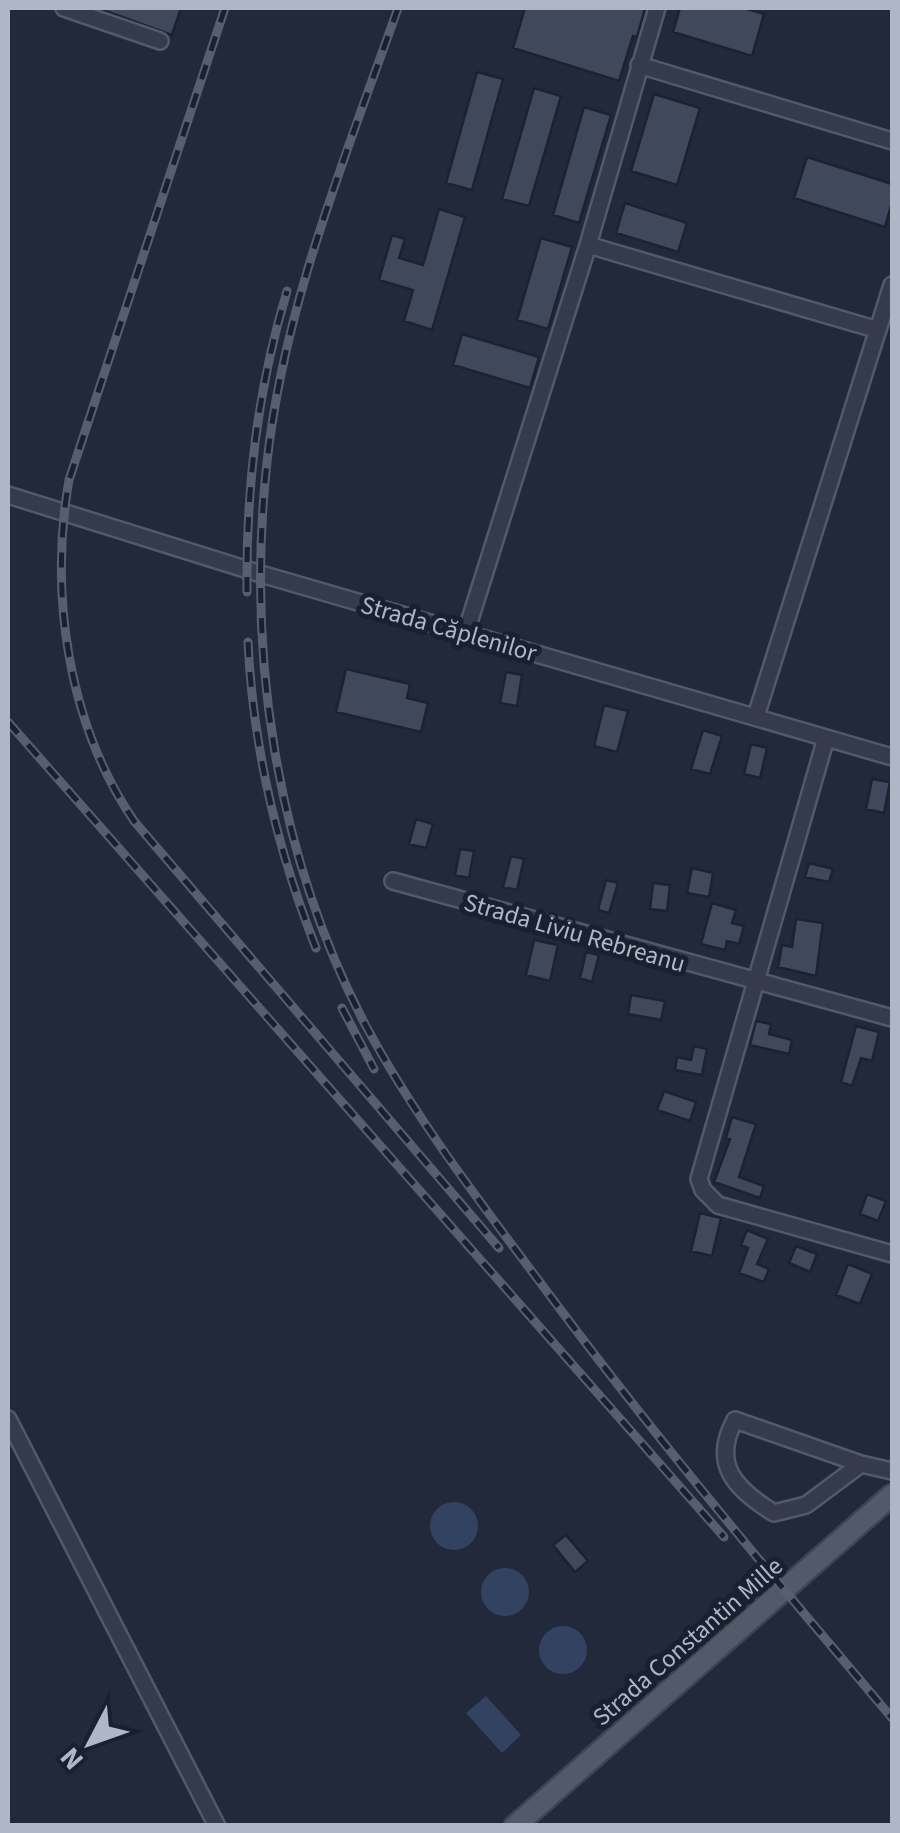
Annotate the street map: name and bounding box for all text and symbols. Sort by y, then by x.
street label: Strada Căplenilor [357,587,541,671]
street label: Strada Liviu Rebreanu [460,884,690,982]
street label: Strada Constantin Mille [585,1549,791,1735]
north arrow [40,1693,140,1793]
text: N [51,1739,93,1779]

